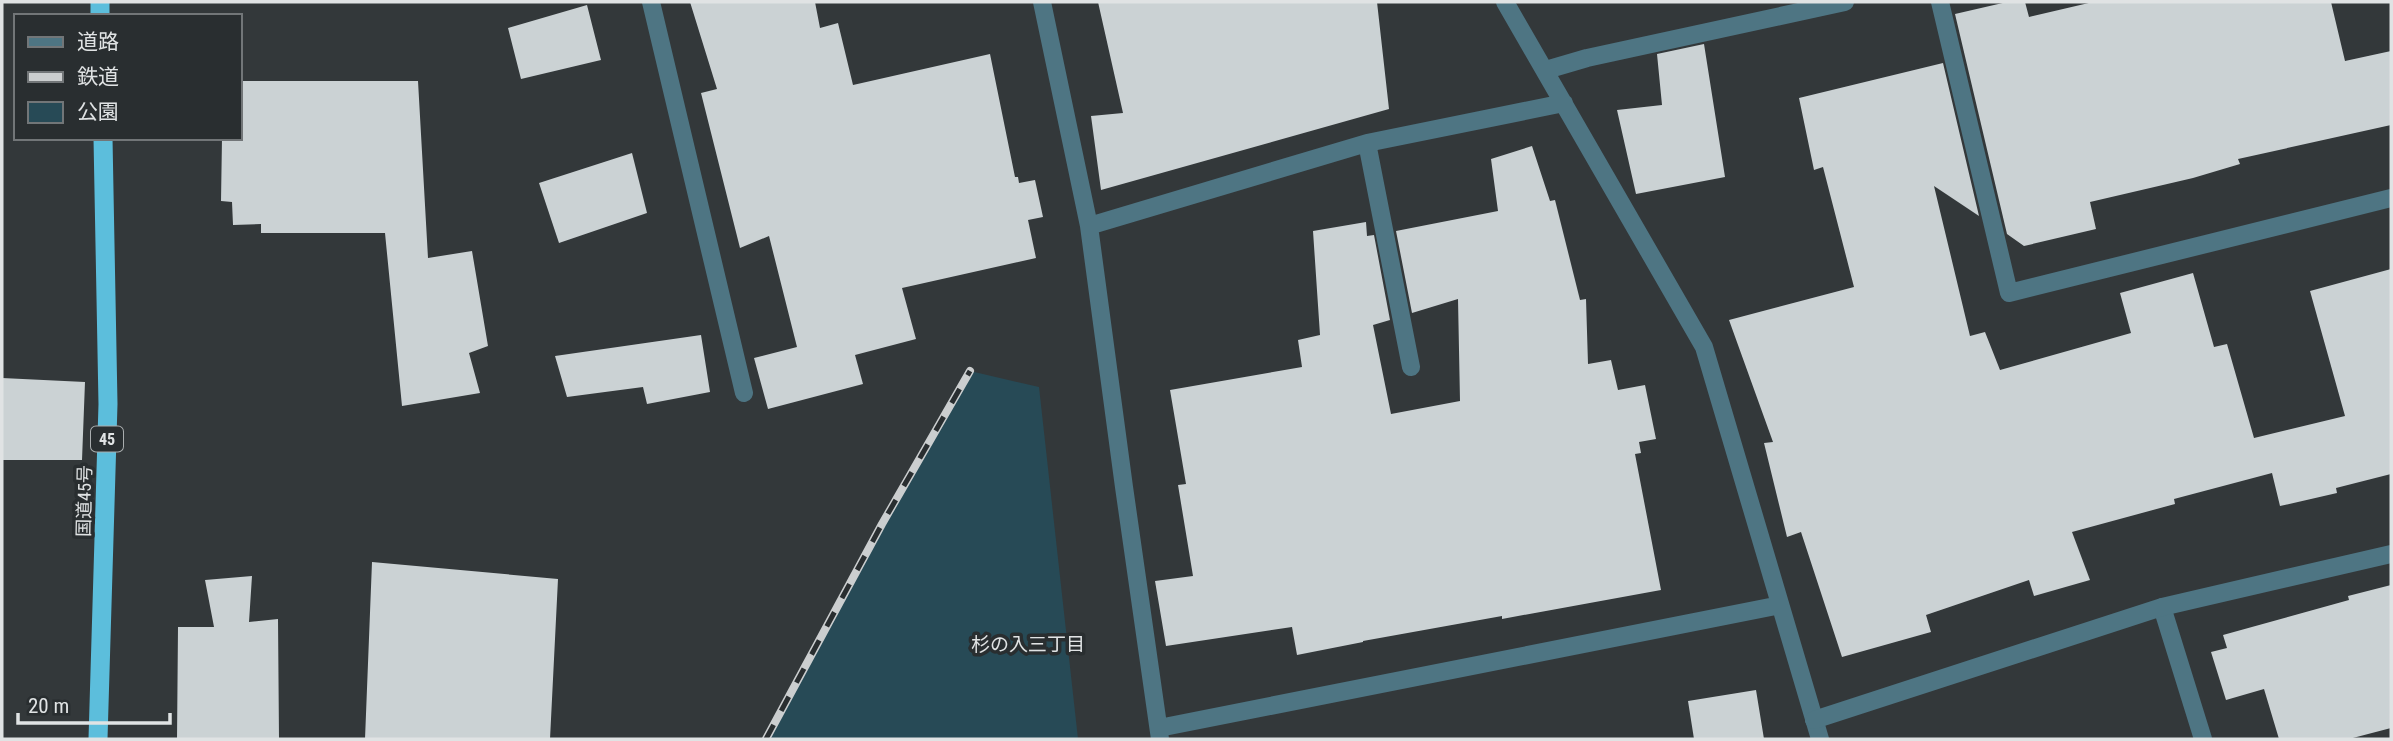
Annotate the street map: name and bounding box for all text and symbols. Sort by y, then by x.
legend [14,14,242,140]
text: 道路 [77,30,119,54]
text: 鉄道 [77,65,119,89]
text: 公園 [77,100,119,124]
road number: 45 [91,426,123,452]
street label: 国道45号 [73,465,95,537]
district label: 杉の入三丁目 [971,633,1085,656]
scale bar [18,682,170,726]
text: 20 m [28,694,69,718]

